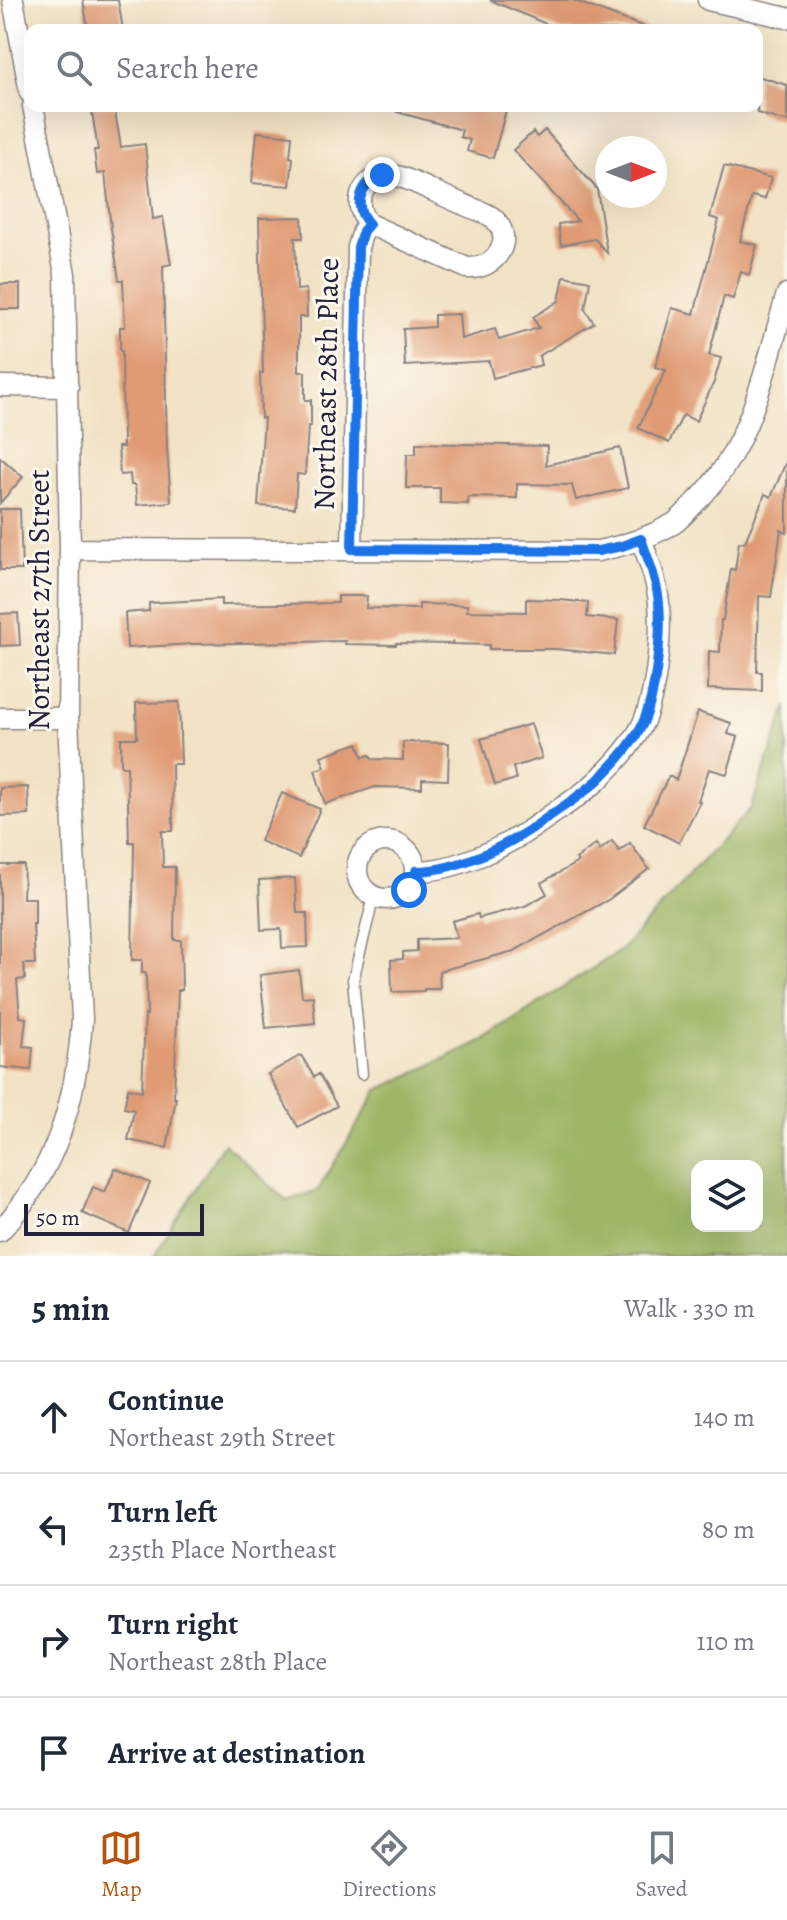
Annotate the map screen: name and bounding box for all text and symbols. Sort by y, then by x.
search box [24,24,763,112]
icon: search [52,46,96,90]
text: Search here [116,48,259,88]
north arrow [595,136,667,208]
route end [364,157,400,193]
street label: Northeast 28th Place [304,257,348,511]
street label: Northeast 27th Street [19,469,59,731]
route start [391,872,427,908]
map controls [691,1160,763,1232]
button: layers [691,1160,763,1232]
scale bar [24,1200,204,1236]
text: 50 m [36,1203,80,1233]
text: 5 min [32,1285,110,1332]
text: Walk · 330 m [624,1291,755,1326]
text: Continue [108,1380,224,1420]
icon: ahead [32,1395,76,1439]
text: 140 m [694,1400,755,1435]
text: Northeast 29th Street [108,1420,335,1455]
text: Turn left [108,1492,217,1532]
icon: left [32,1507,76,1551]
text: 80 m [702,1512,755,1547]
text: 235th Place Northeast [108,1532,337,1567]
text: Turn right [108,1604,238,1644]
icon: right [32,1619,76,1663]
text: 110 m [697,1624,755,1659]
text: Northeast 28th Place [108,1644,327,1679]
icon: arrive [32,1731,76,1775]
text: Arrive at destination [108,1733,365,1773]
tab: Map [99,1826,143,1904]
tab: Directions [342,1826,437,1904]
tab: Saved [635,1826,688,1904]

